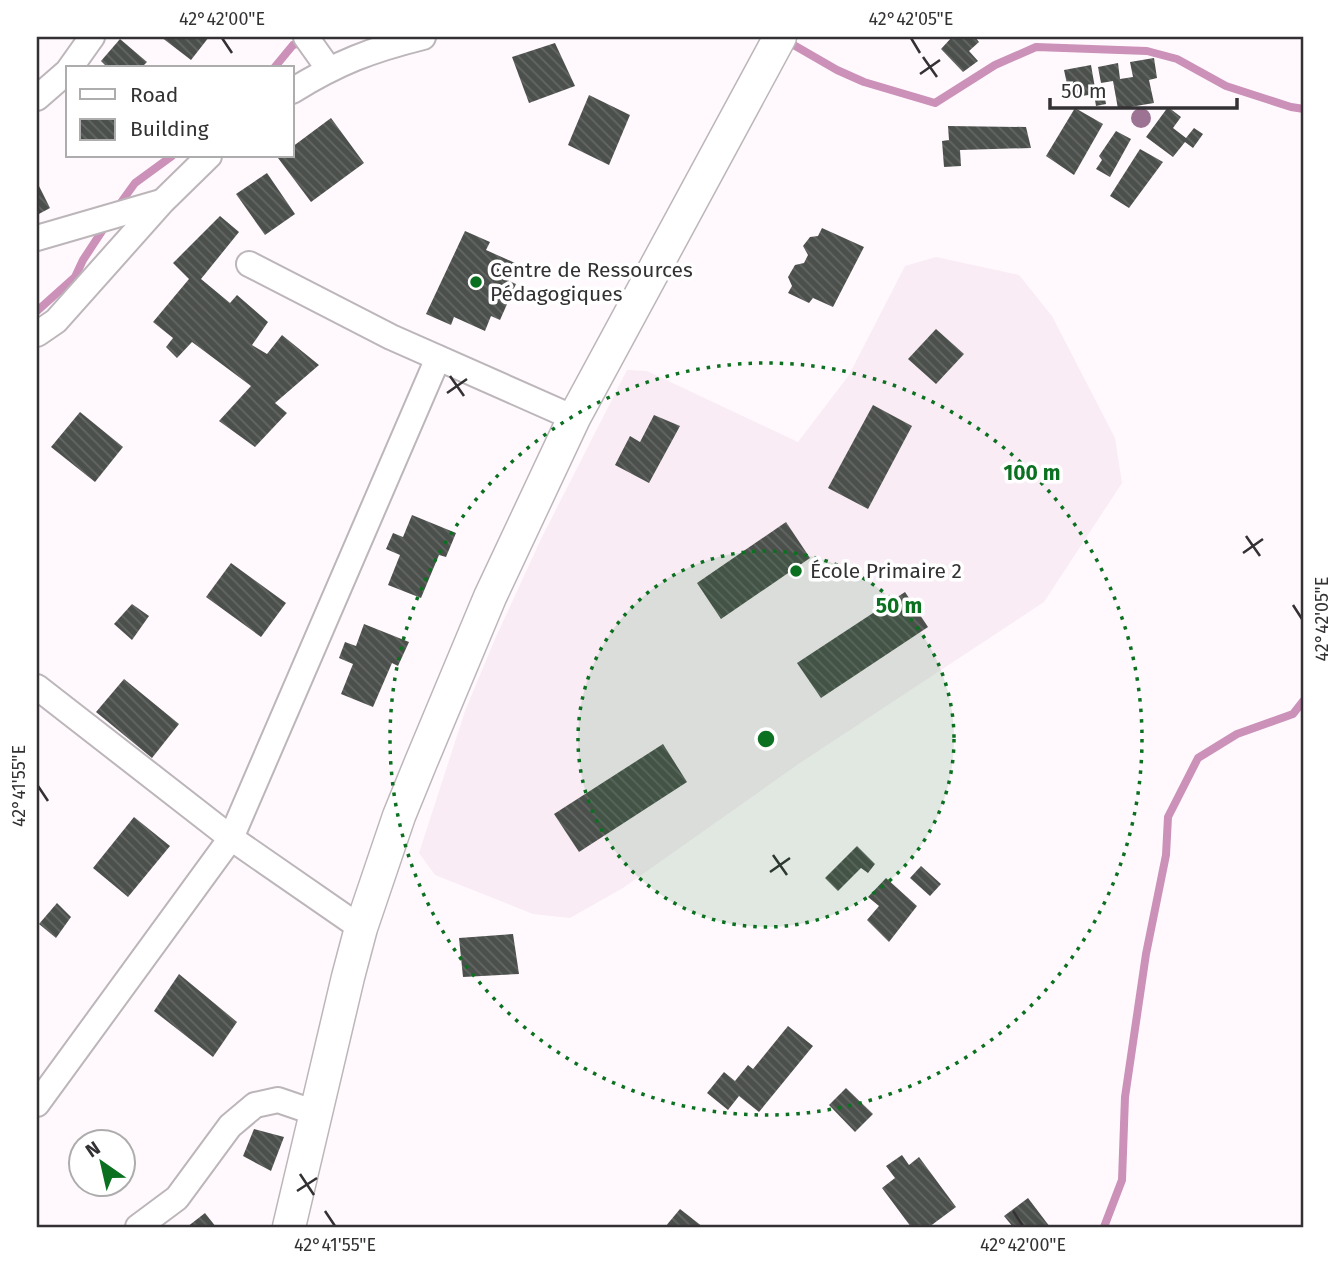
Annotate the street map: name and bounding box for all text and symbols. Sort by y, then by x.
text: 42°42'00"E [179,8,265,30]
text: 42°42'05"E [869,8,953,30]
legend [66,66,294,158]
scale bar [1050,66,1238,110]
text: 50 m [1061,78,1107,104]
text: Road [130,82,178,108]
text: Building [130,116,209,142]
place label: Centre de Ressources Pédagogiques [490,257,693,307]
marker: Centre de Ressources Pédagogiques [468,274,484,290]
text: 100 m [1003,460,1061,486]
place label: École Primaire 2 [810,558,962,584]
marker: École Primaire 2 [788,563,804,579]
text: 42°42'05"E [1311,577,1333,661]
text: 50 m [876,593,922,619]
centre of rings [754,727,778,751]
text: 42°41'55"E [8,745,30,827]
north arrow [66,1128,136,1198]
text: N [81,1136,104,1162]
text: 42°41'55"E [294,1234,376,1256]
text: 42°42'00"E [980,1234,1066,1256]

